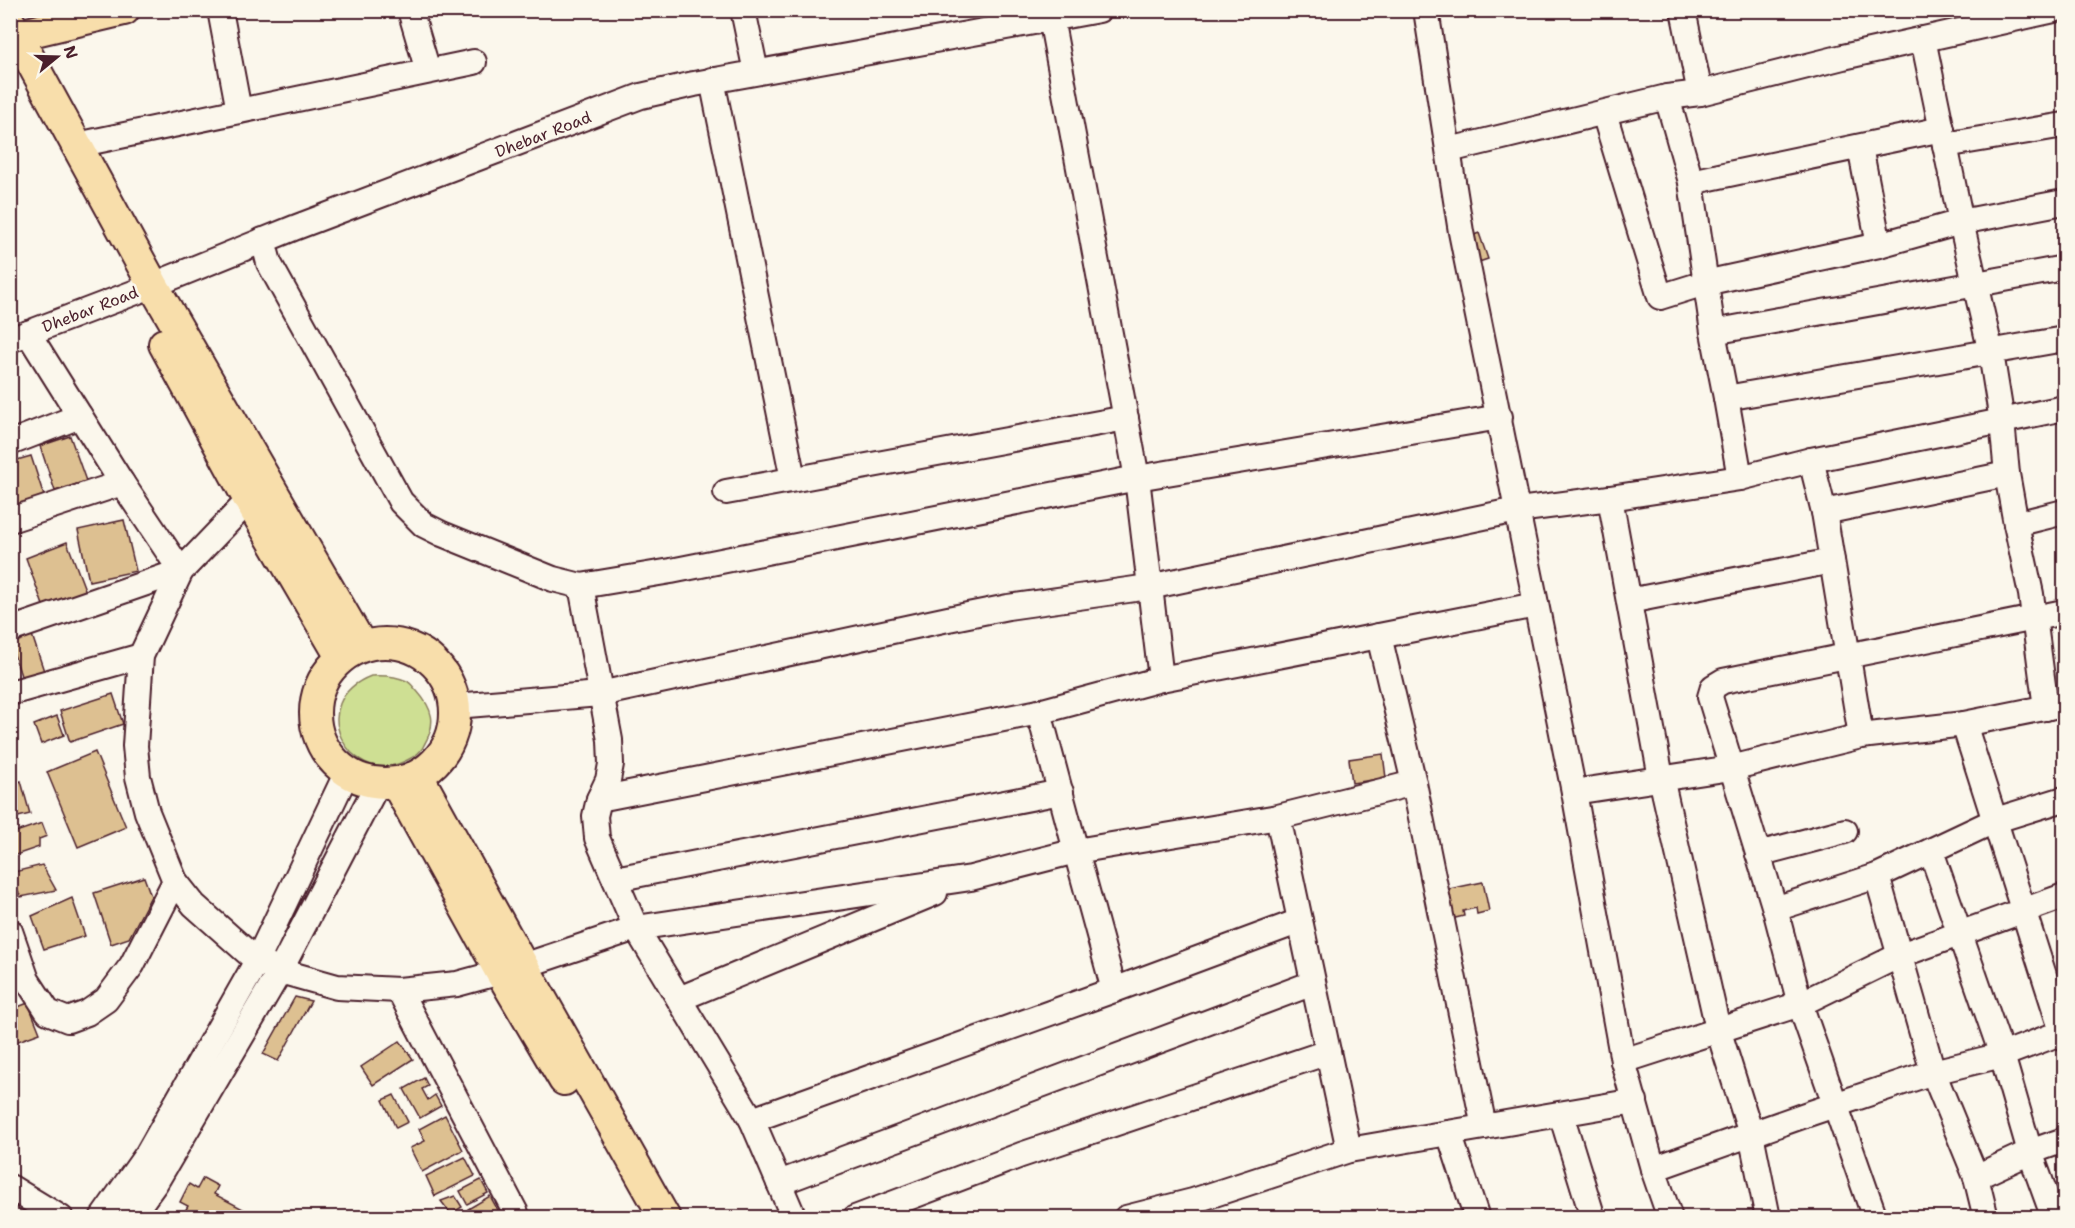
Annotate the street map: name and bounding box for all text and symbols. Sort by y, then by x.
north arrow [27,27,87,87]
text: N [59,43,83,62]
street label: Dhebar Road [492,106,594,162]
street label: Dhebar Road [39,281,141,337]

